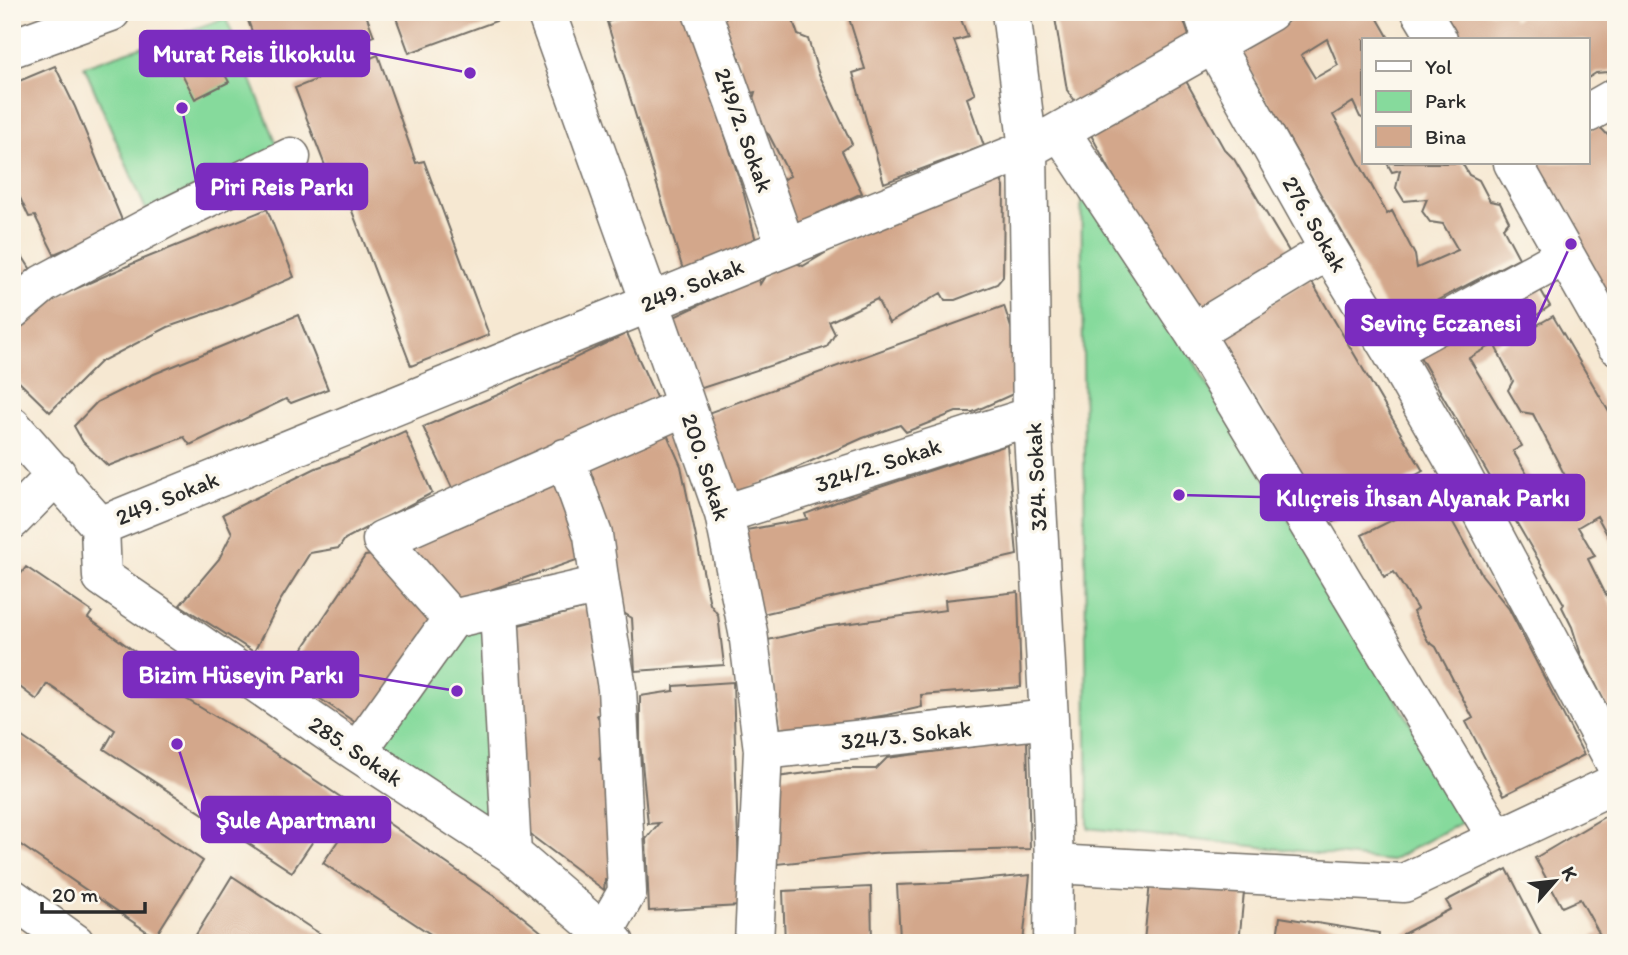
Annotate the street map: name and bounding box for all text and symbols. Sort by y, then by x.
callout: Murat Reis İlkokulu [140,31,369,76]
legend [1362,38,1590,164]
text: Murat Reis İlkokulu [153,39,356,68]
text: Yol [1425,54,1452,79]
street label: 249/2. Sokak [709,64,780,196]
text: Park [1425,88,1467,113]
text: Bina [1425,124,1466,149]
callout: Piri Reis Parkı [197,164,367,209]
street label: 276. Sokak [1276,171,1354,277]
text: Piri Reis Parkı [210,172,354,201]
street label: 249. Sokak [636,252,748,318]
callout: Sevinç Eczanesi [1346,300,1535,345]
text: Sevinç Eczanesi [1361,308,1521,338]
street label: 200. Sokak [676,410,737,524]
street label: 324. Sokak [1019,422,1053,532]
street label: 324/2. Sokak [812,431,945,499]
street label: 249. Sokak [111,465,223,531]
callout: Kılıçreis İhsan Alyanak Parkı [1261,475,1584,520]
text: Kılıçreis İhsan Alyanak Parkı [1276,483,1570,513]
callout: Bizim Hüseyin Parkı [124,652,358,697]
text: Bizim Hüseyin Parkı [138,660,344,690]
street label: 285. Sokak [304,709,409,793]
street label: 324/3. Sokak [839,714,973,756]
callout: Şule Apartmanı [202,797,390,842]
text: Şule Apartmanı [216,805,376,835]
north arrow [1520,846,1590,916]
text: K [1557,862,1583,885]
scale bar [42,871,145,915]
text: 20 m [52,882,99,907]

